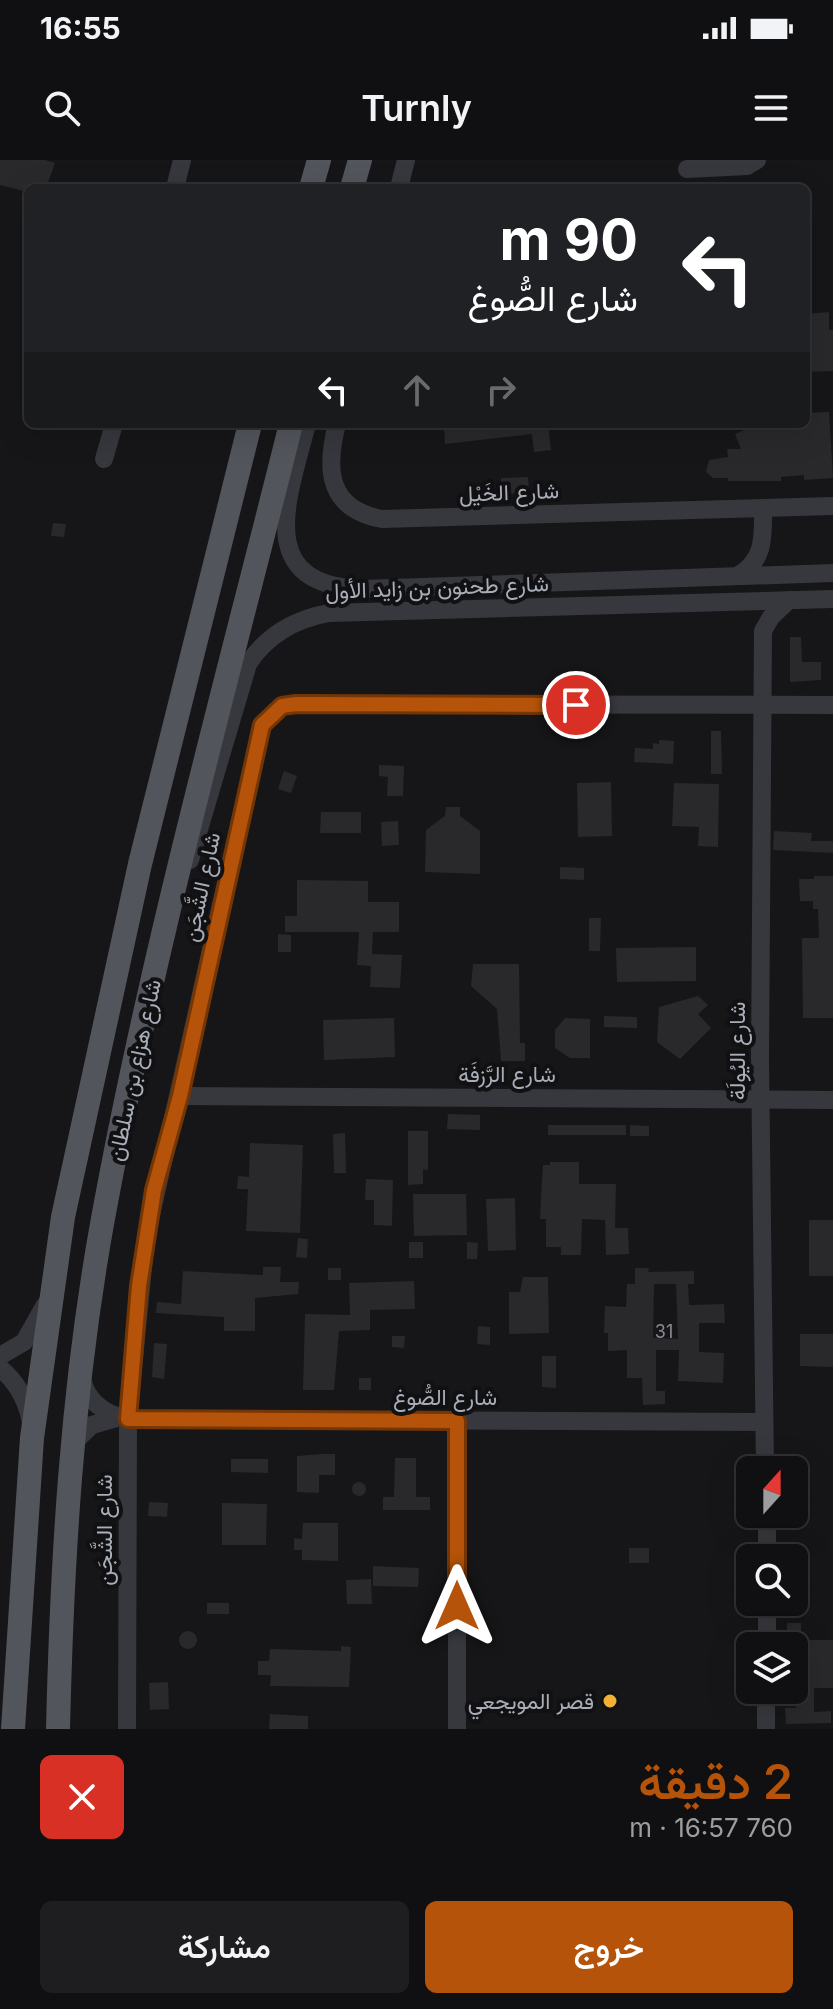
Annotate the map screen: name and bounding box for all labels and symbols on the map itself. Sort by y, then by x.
street label: شارع الخَيْل [458,477,560,509]
street label: شارع طحنون بن زايد الأول [325,570,549,606]
pin [542,671,610,739]
street label: شارع الشَّجَن [175,829,227,945]
street label: شارع هزاع بن سلطان [102,977,168,1164]
street label: شارع اليُولَة [724,1002,752,1100]
street label: شارع الرَّزفَة [458,1061,556,1089]
house number: 31 [655,1321,673,1342]
street label: شارع الصُّوغ [393,1384,497,1412]
north arrow [736,1456,808,1528]
street label: شارع الشَّجَن [89,1474,119,1586]
position arrow [415,1564,499,1648]
place label: قصر المويجعي [468,1688,594,1720]
marker: قصر المويجعي [601,1692,619,1710]

